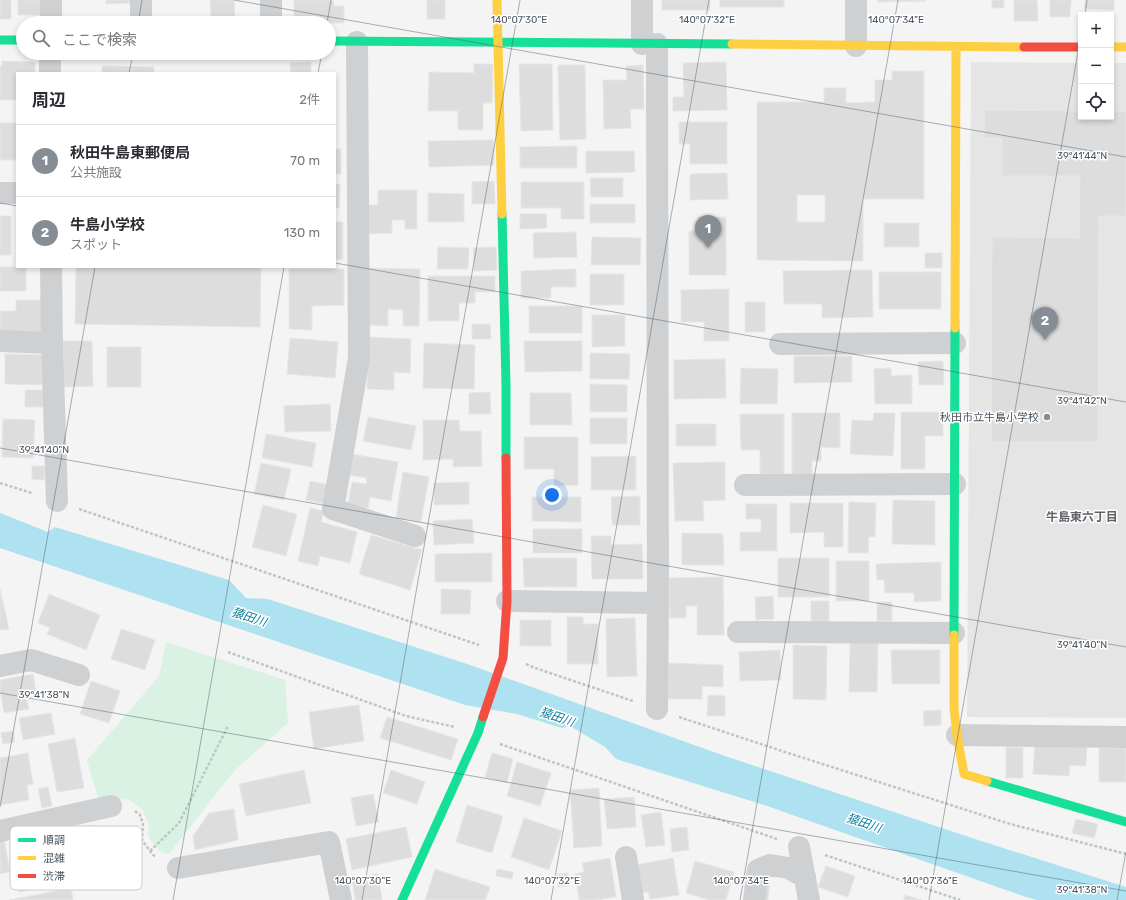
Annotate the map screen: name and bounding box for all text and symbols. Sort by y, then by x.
map controls [1078,12,1114,120]
button: + [1078,12,1114,48]
text: 140°07'30"E [491,14,547,26]
text: 140°07'32"E [679,14,735,26]
text: 140°07'34"E [868,14,924,26]
search box [16,16,336,60]
icon: search [30,27,52,49]
text: ここで検索 [62,31,137,49]
button: − [1078,48,1114,84]
button: locate [1078,84,1114,120]
text: 周辺 [32,90,66,110]
text: 2件 [299,92,320,107]
text: 秋田牛島東郵便局 [70,144,190,162]
text: 39°41'44"N [1057,150,1107,162]
text: 1 [42,153,48,168]
text: 70 m [290,153,320,168]
text: 公共施設 [70,165,122,180]
pin: 1 [695,215,721,248]
text: 牛島小学校 [70,216,145,234]
text: 2 [41,225,49,240]
text: 130 m [284,225,320,240]
text: スポット [70,237,122,252]
pin: 2 [1032,307,1058,340]
text: 39°41'42"N [1057,395,1107,407]
place label: 秋田市立牛島小学校 [940,411,1039,424]
marker: 秋田市立牛島小学校 [1042,412,1052,422]
text: 39°41'40"N [19,444,69,456]
your location [542,485,562,505]
district label: 牛島東六丁目 [1046,510,1118,524]
water label: 猿田川 [230,605,270,630]
text: 39°41'40"N [1057,639,1107,651]
text: 39°41'38"N [19,689,70,701]
water label: 猿田川 [538,705,578,730]
water label: 猿田川 [845,811,885,836]
legend [10,826,142,890]
text: 順調 [43,834,65,847]
text: 混雑 [43,852,65,865]
text: 渋滞 [43,870,65,883]
text: 140°07'30"E [335,875,391,887]
text: 140°07'32"E [524,875,580,887]
text: 140°07'34"E [713,875,769,887]
text: 140°07'36"E [902,875,958,887]
text: 39°41'38"N [1057,884,1108,896]

